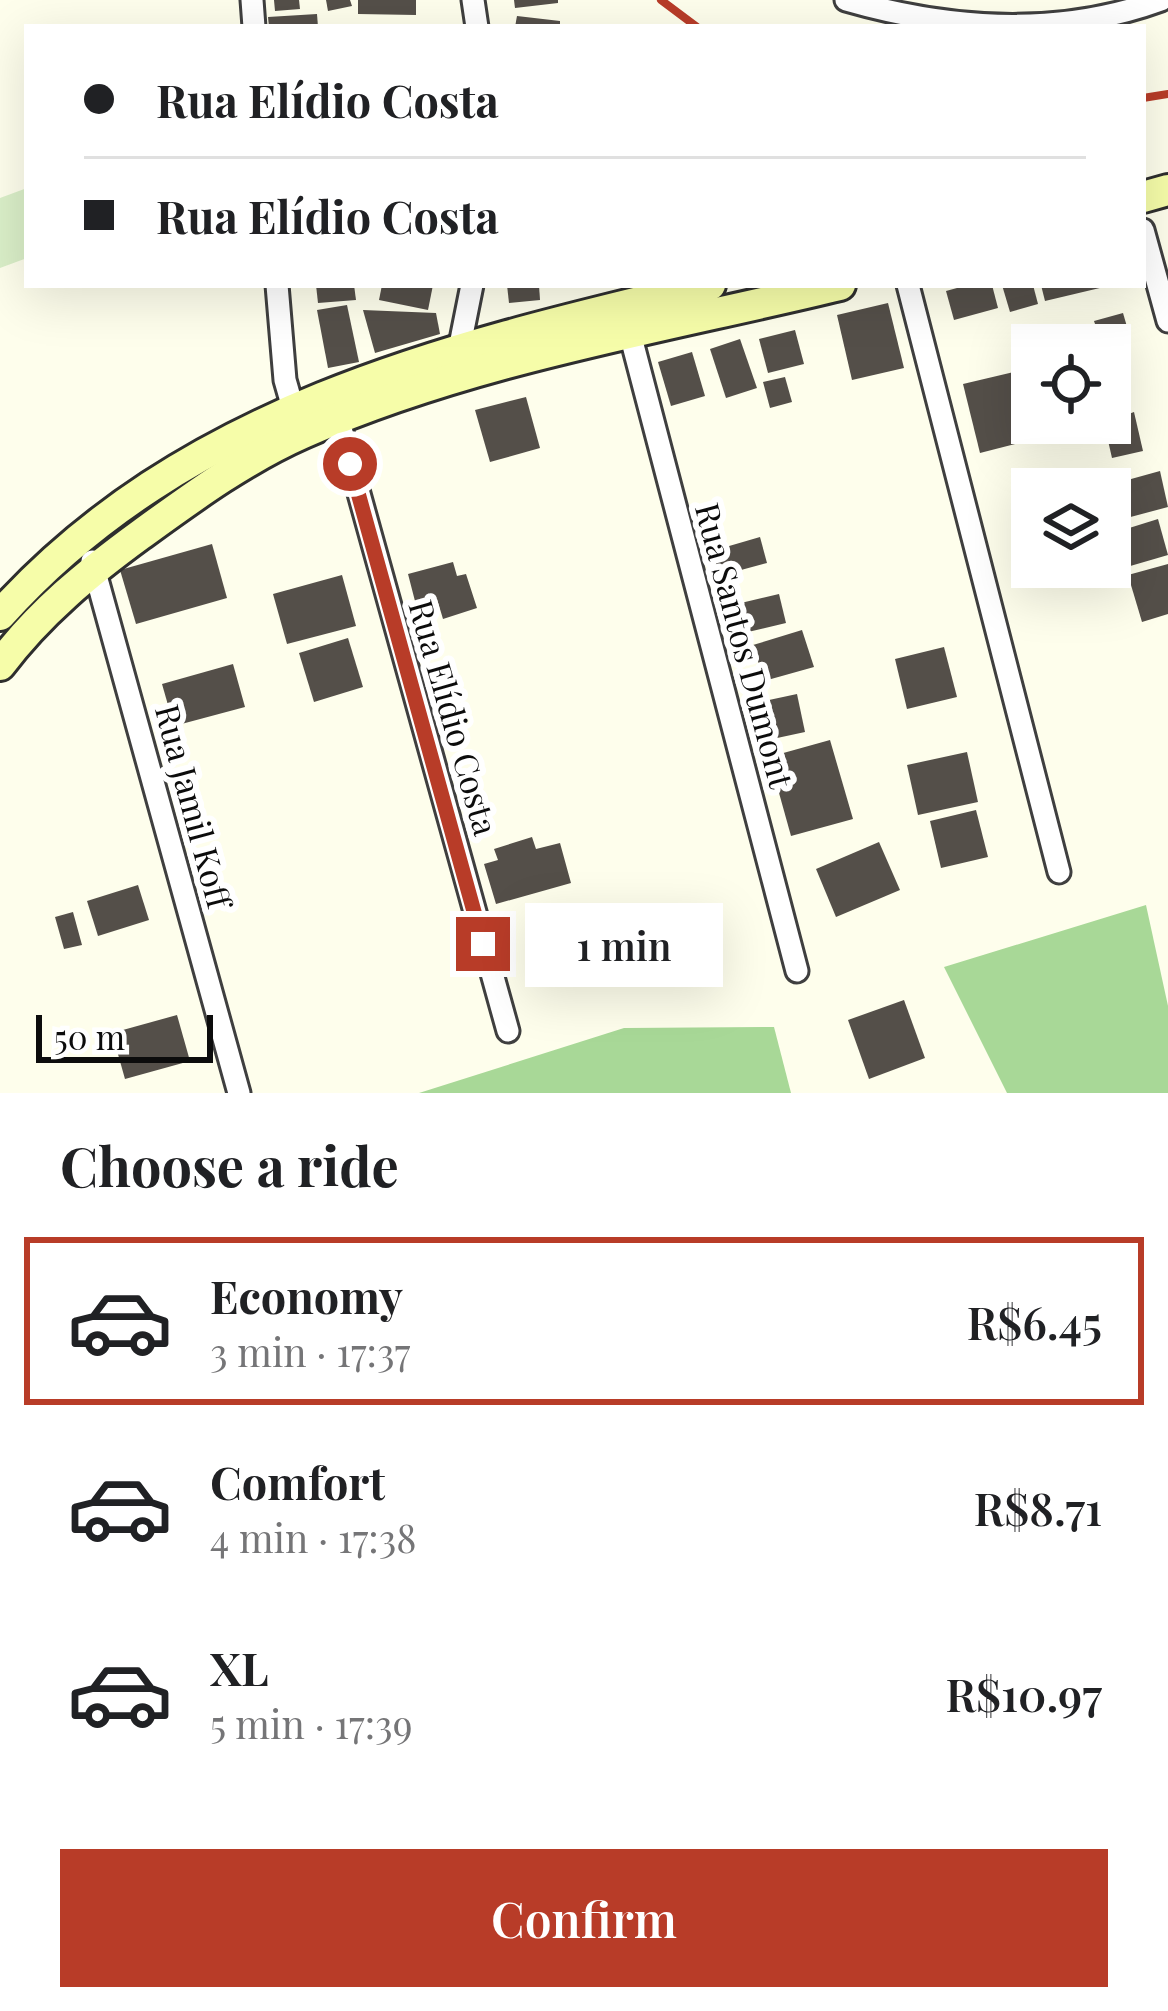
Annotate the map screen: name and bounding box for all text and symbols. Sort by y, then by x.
text: Rua Elídio Costa [156,69,499,129]
text: Rua Elídio Costa [156,185,499,245]
map controls [1011,324,1131,588]
button: locate [1011,324,1131,444]
route start [323,437,377,491]
button: layers [1011,468,1131,588]
street label: Rua Santos Dumont [687,498,806,794]
street label: Rua Elídio Costa [400,594,510,840]
street label: Rua Jamil Koff [147,699,244,915]
callout: 1 min [525,902,723,986]
route end [456,917,510,971]
text: 1 min [577,919,671,971]
scale bar [36,1009,213,1062]
text: 50 m [54,1014,125,1058]
text: Choose a ride [60,1129,399,1201]
text: Economy [210,1265,403,1325]
icon: car [66,1267,174,1375]
text: R$6.45 [967,1291,1102,1351]
text: 3 min · 17:37 [210,1325,410,1377]
text: Comfort [210,1451,385,1511]
icon: car [66,1453,174,1561]
text: R$8.71 [974,1477,1102,1537]
text: 4 min · 17:38 [210,1511,417,1563]
text: XL [210,1637,269,1697]
icon: car [66,1639,174,1747]
text: R$10.97 [945,1663,1102,1723]
text: 5 min · 17:39 [210,1697,413,1749]
button: Confirm [60,1849,1108,1987]

